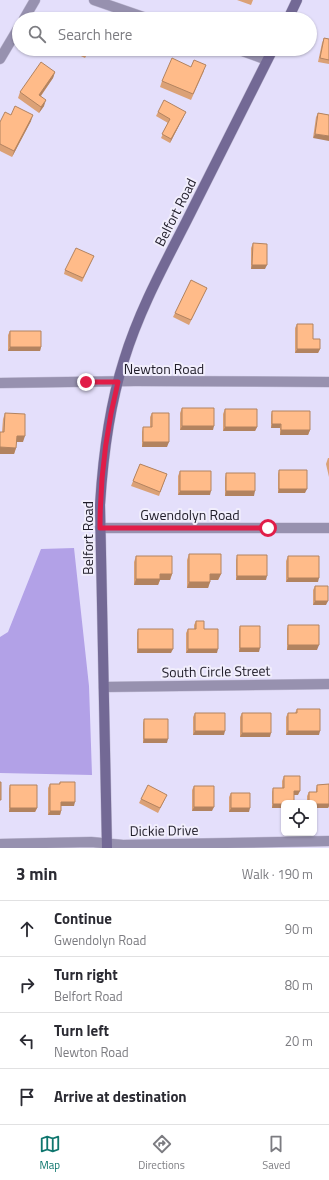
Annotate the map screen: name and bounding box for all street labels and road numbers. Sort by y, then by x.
street label: Belfort Road [149,174,201,250]
street label: Newton Road [124,358,204,379]
street label: Belfort Road [77,501,98,575]
street label: Gwendolyn Road [140,504,240,525]
street label: South Circle Street [161,660,271,682]
street label: Dickie Drive [129,819,199,841]

